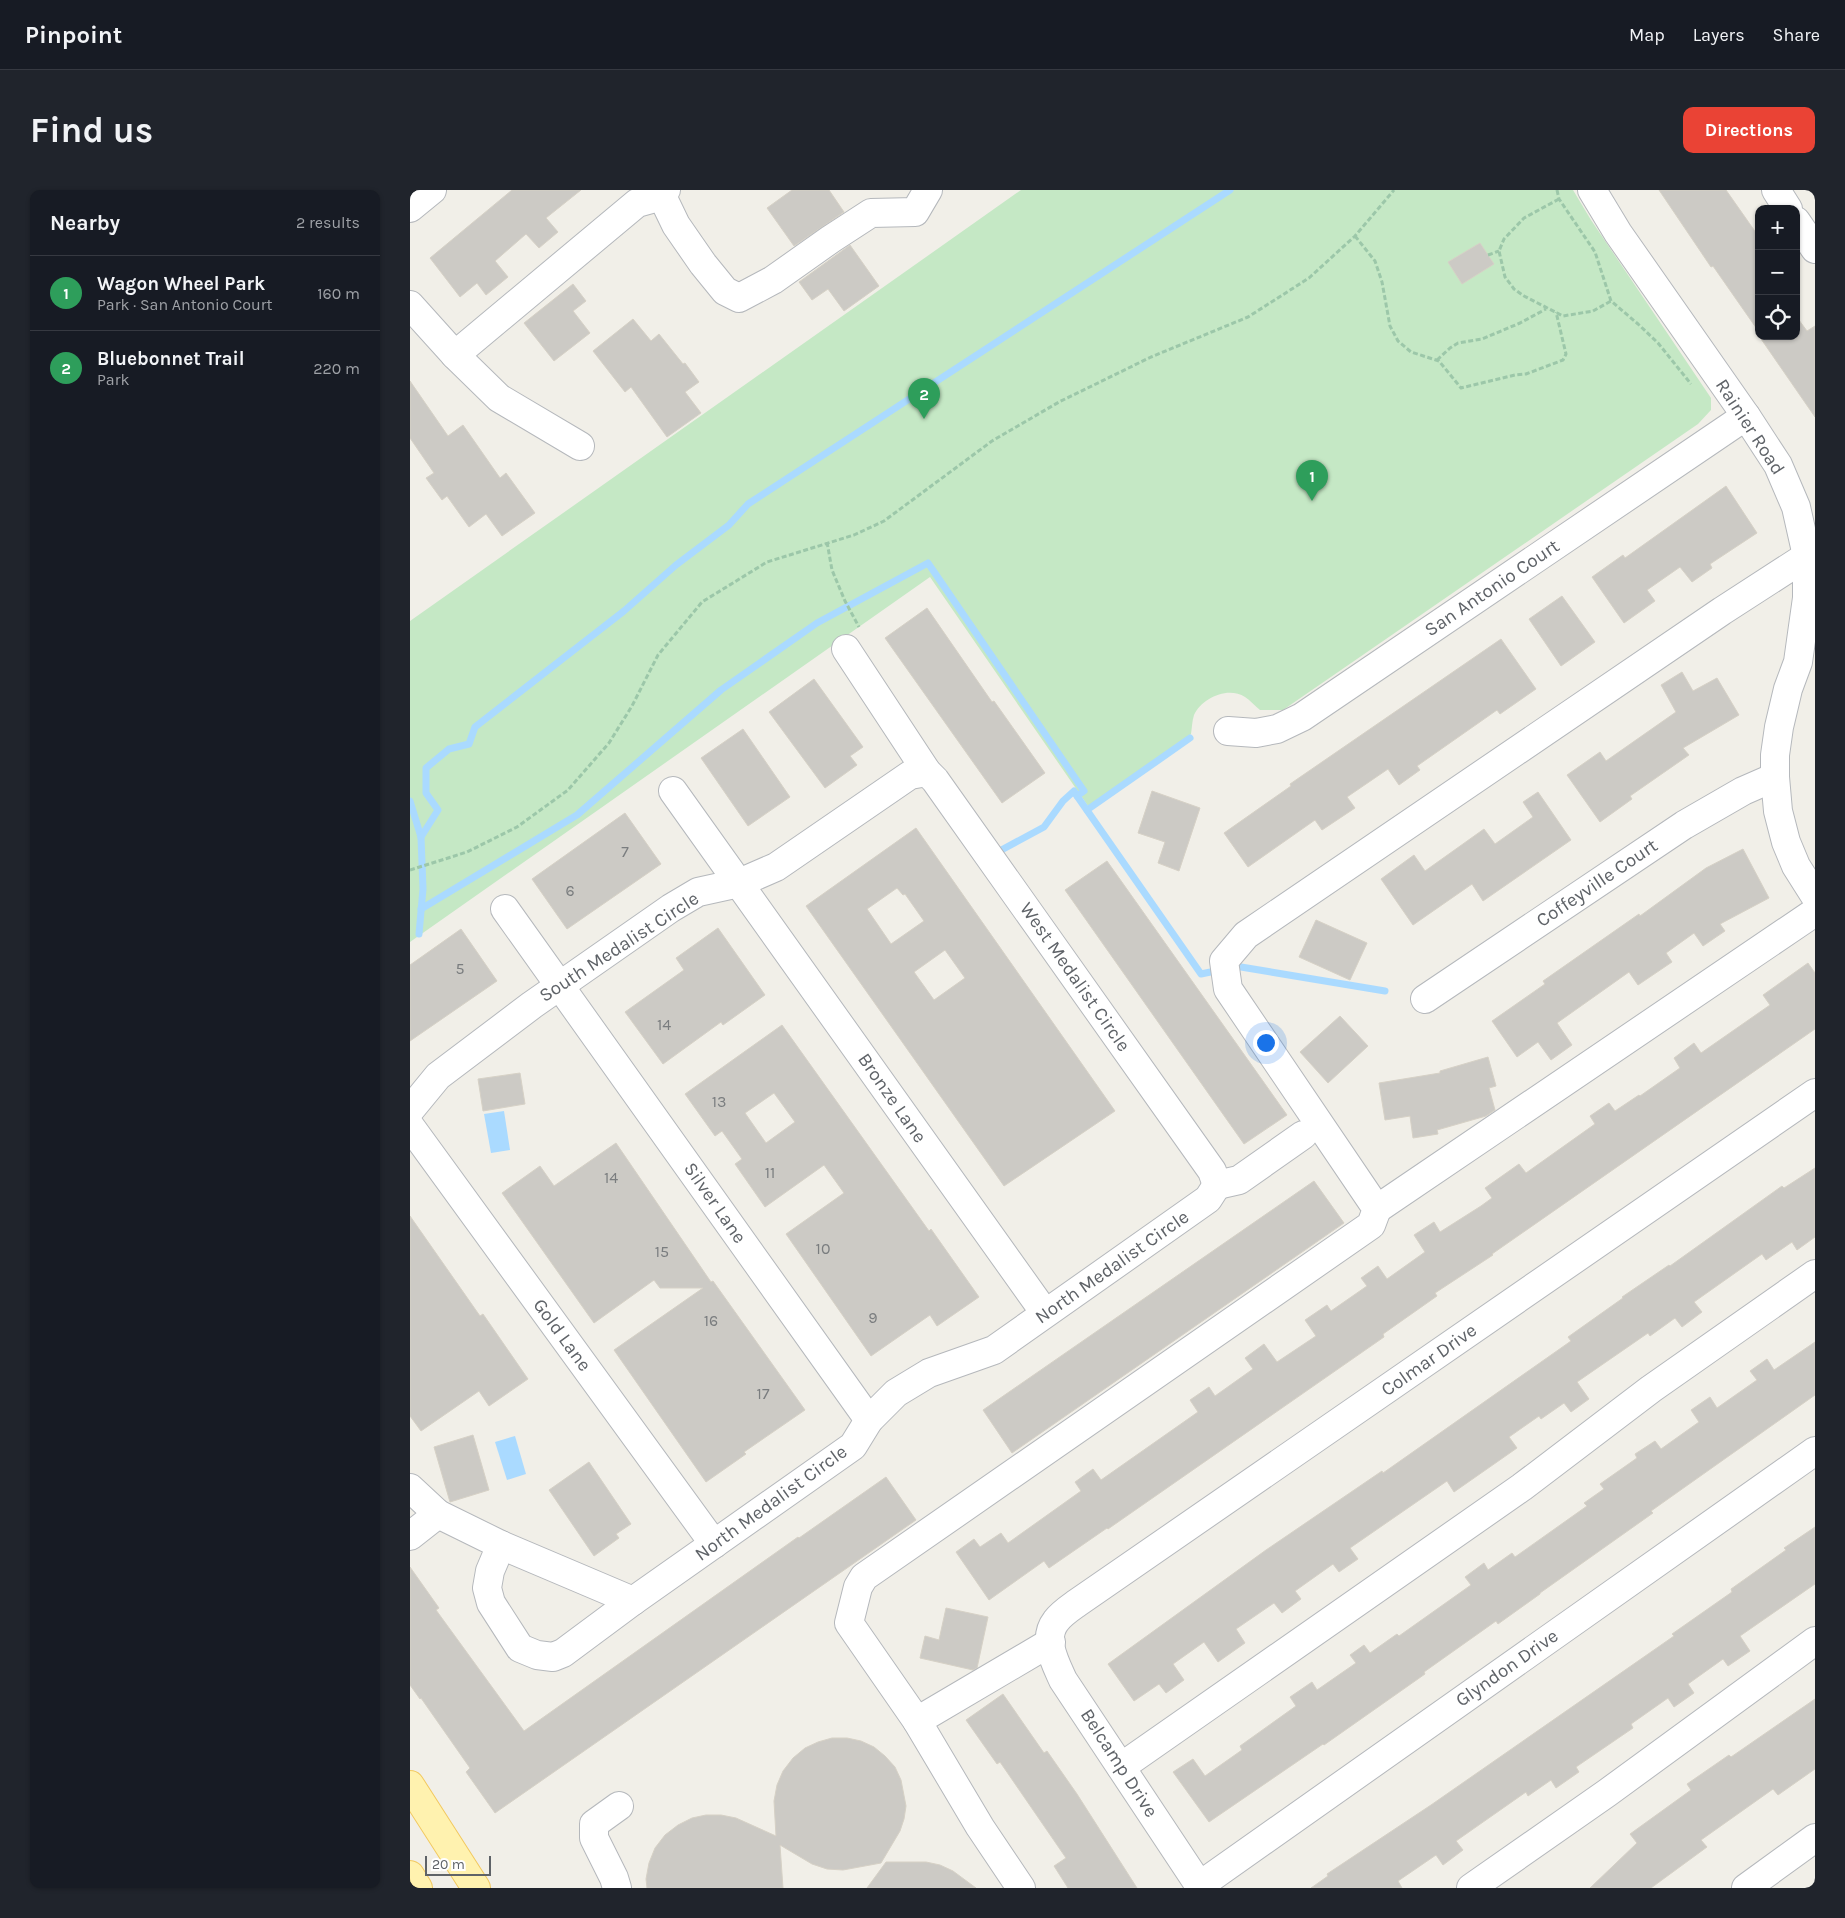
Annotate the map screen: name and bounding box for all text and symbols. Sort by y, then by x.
text: Pinpoint [25,21,122,49]
text: Map [1629,24,1665,46]
text: Layers [1693,24,1745,46]
text: Share [1773,24,1820,46]
button: Directions [1683,107,1815,153]
text: Find us [30,110,153,151]
map controls [1755,205,1800,340]
button: + [1755,205,1800,250]
text: Nearby [50,211,120,235]
text: 2 results [296,213,360,232]
button: − [1755,250,1800,295]
text: Wagon Wheel Park [97,273,265,295]
text: 1 [63,284,69,303]
text: 160 m [317,284,360,303]
text: Park · San Antonio Court [97,295,272,314]
button: locate [1755,295,1800,340]
text: Bluebonnet Trail [97,348,245,370]
text: 2 [61,359,71,378]
text: 220 m [313,359,360,378]
text: Park [97,370,129,389]
street label: Rainier Road [1711,375,1789,479]
pin: 2 [908,378,940,419]
pin: 1 [1296,460,1328,501]
street label: San Antonio Court [1421,535,1563,641]
street label: Coffeyville Court [1532,834,1662,932]
house number: 7 [621,842,629,861]
house number: 6 [565,881,575,900]
street label: South Medalist Circle [535,887,703,1007]
street label: West Medalist Circle [1015,898,1135,1056]
house number: 5 [455,959,465,978]
house number: 14 [657,1015,671,1034]
your location [1253,1030,1279,1056]
street label: Bronze Lane [853,1049,931,1147]
house number: 13 [712,1092,726,1111]
street label: Silver Lane [679,1158,751,1248]
house number: 11 [765,1163,775,1182]
house number: 14 [604,1168,618,1187]
street label: North Medalist Circle [1031,1206,1193,1328]
house number: 10 [816,1239,830,1258]
house number: 15 [655,1242,669,1261]
street label: Gold Lane [528,1294,596,1376]
house number: 9 [868,1308,878,1327]
house number: 16 [704,1311,718,1330]
street label: Colmar Drive [1377,1319,1481,1401]
house number: 17 [757,1384,770,1403]
street label: North Medalist Circle [691,1440,851,1566]
street label: Glyndon Drive [1452,1625,1562,1711]
street label: Belcamp Drive [1076,1705,1162,1821]
scale bar [425,1853,491,1876]
text: 20 m [432,1856,465,1873]

